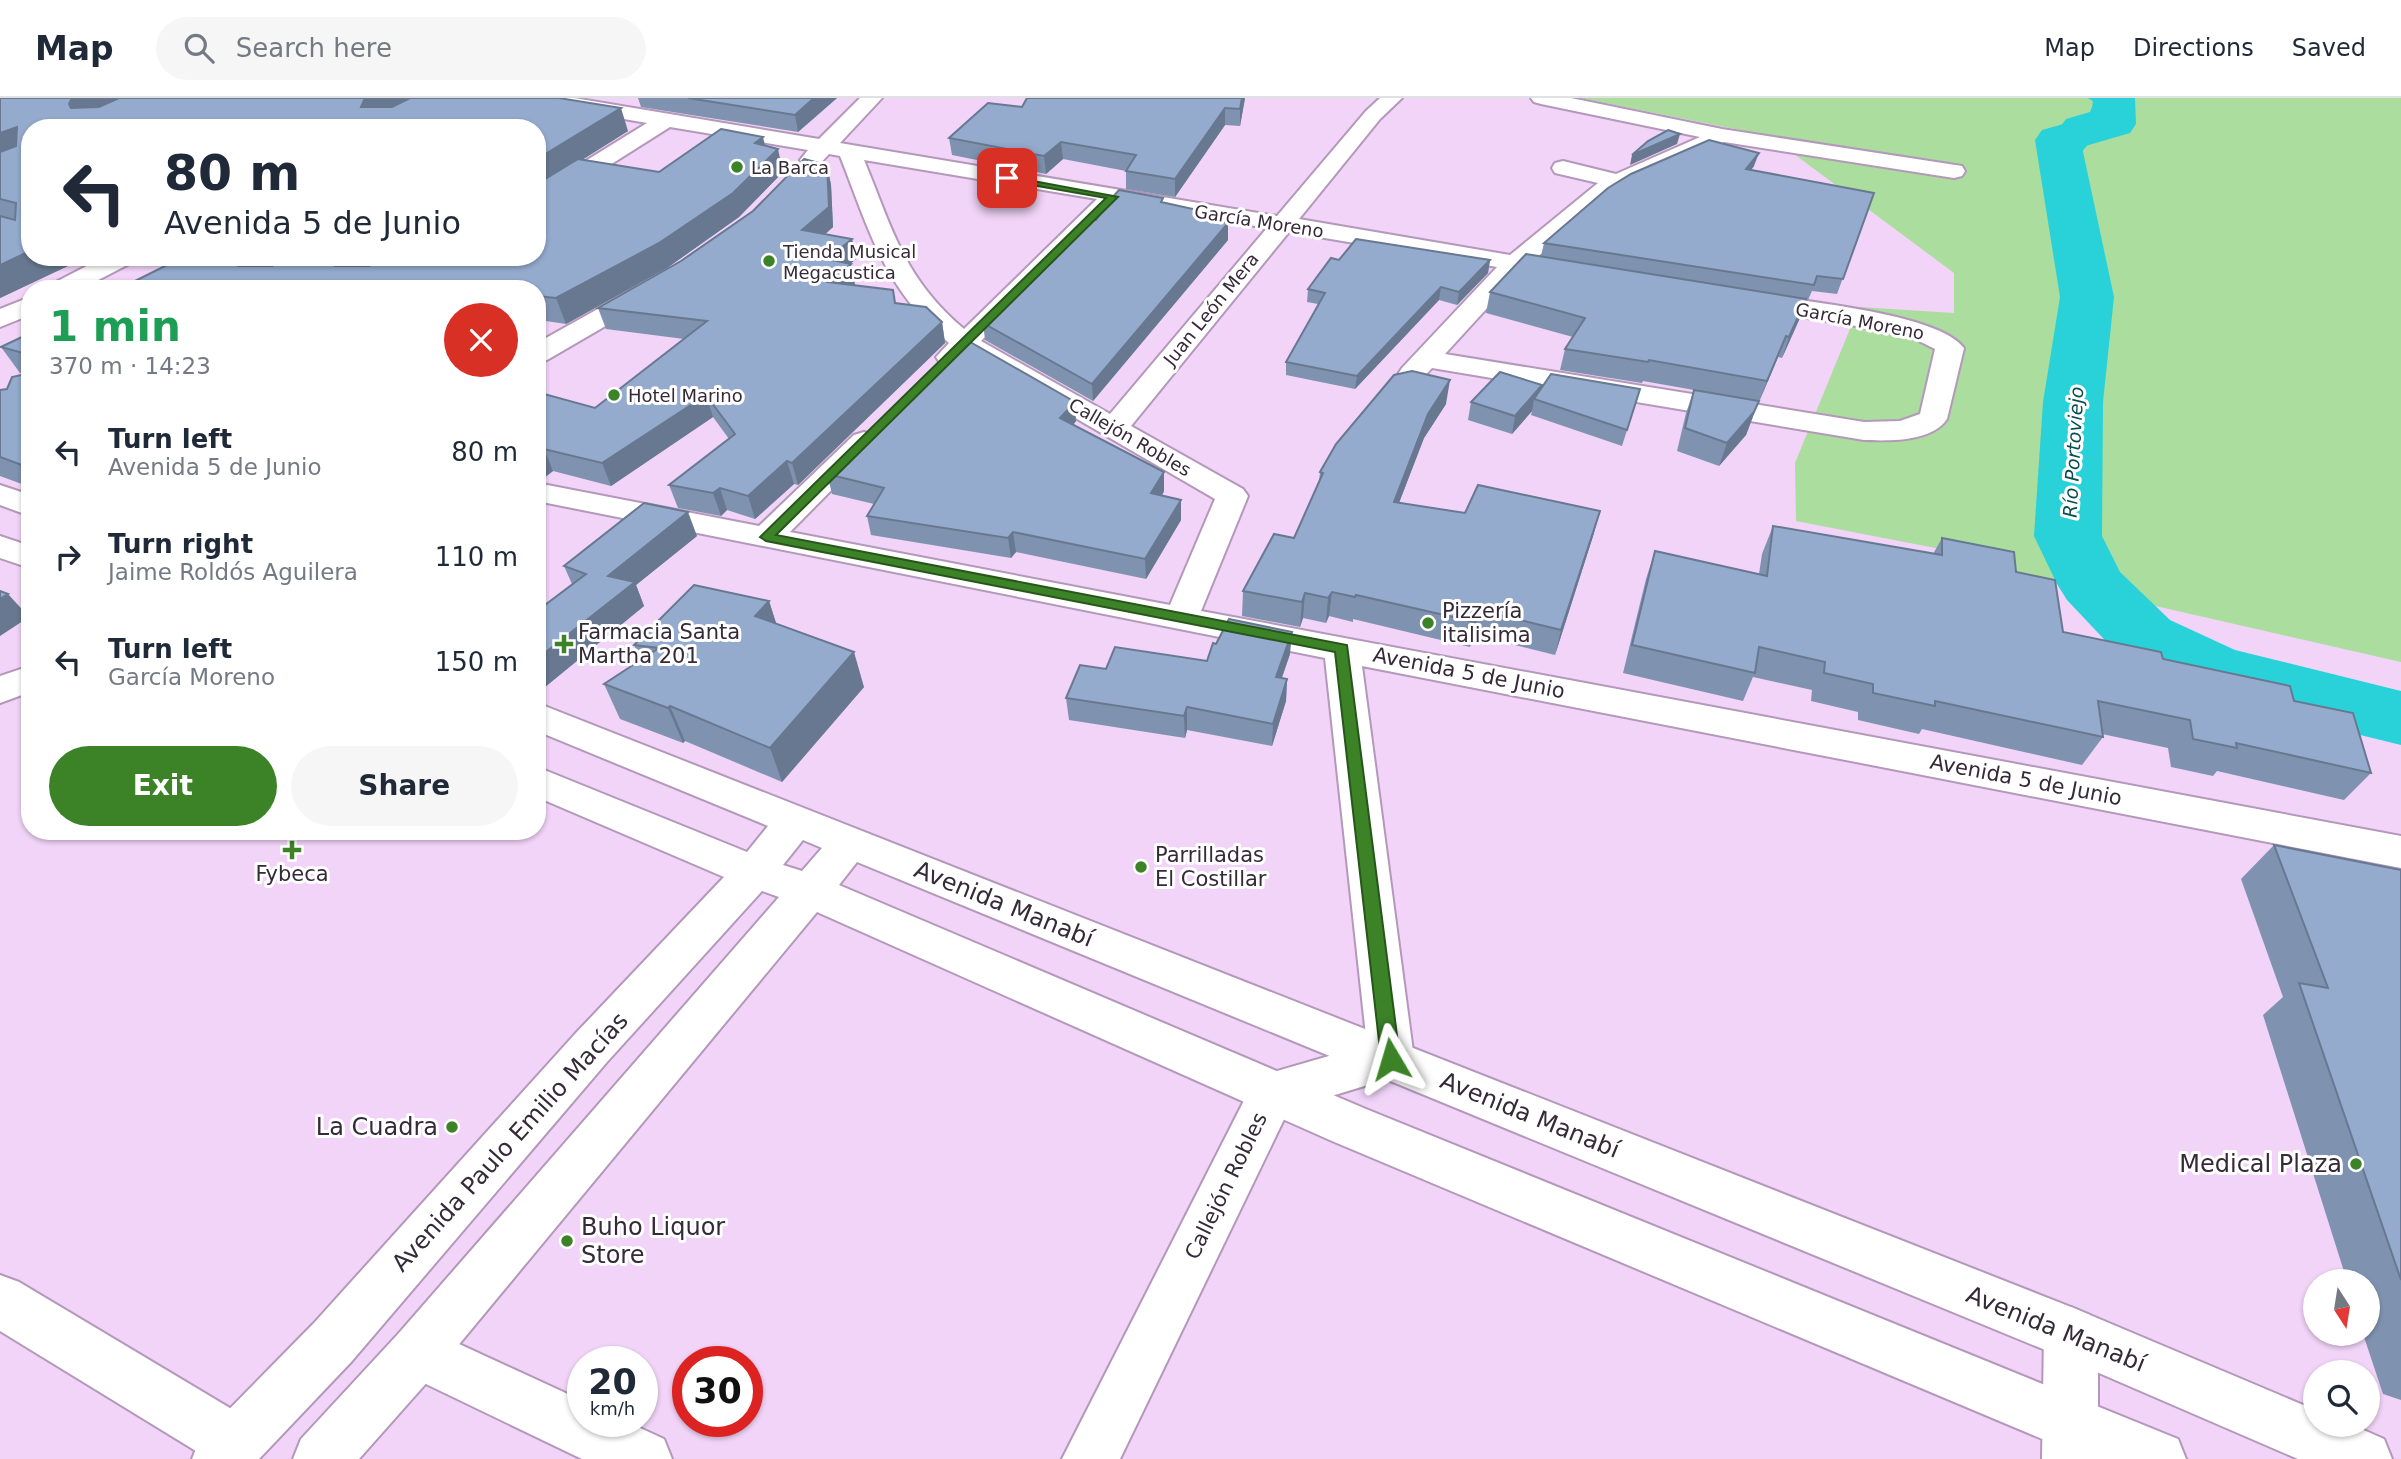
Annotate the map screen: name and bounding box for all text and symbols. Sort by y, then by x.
search box [156,17,646,80]
text: Map [35,29,114,68]
icon: search [180,29,218,67]
text: Search here [236,33,392,63]
text: Map [2044,34,2095,62]
text: Directions [2133,34,2254,62]
text: Saved [2292,34,2366,62]
text: 80 m [164,145,300,202]
icon: left [49,147,140,238]
pin [977,148,1037,208]
place label: La Barca [751,157,829,178]
marker: La Barca [729,159,745,175]
icon: arrive [988,159,1026,197]
street label: García Moreno [1193,200,1325,242]
text: Avenida 5 de Junio [164,204,461,242]
place label: Tienda Musical Megacustica [782,241,916,283]
street label: Juan León Mera [1159,248,1263,370]
marker: Tienda Musical Megacustica [761,253,777,269]
street label: García Moreno [1794,298,1926,344]
text: 1 min [49,302,181,351]
button: close [444,303,518,377]
text: 370 m · 14:23 [49,353,211,379]
place label: Hotel Marino [628,385,743,406]
water label: Río Portoviejo [2059,386,2087,518]
marker: Hotel Marino [606,387,622,403]
street label: Callejón Robles [1065,394,1195,480]
text: Turn left [108,424,232,454]
icon: left [49,433,87,471]
text: 80 m [451,437,518,467]
text: Avenida 5 de Junio [108,454,322,480]
text: Turn right [108,529,253,559]
icon: right [49,538,87,576]
text: 110 m [435,542,518,572]
text: Jaime Roldós Aguilera [108,559,358,585]
place label: Pizzería italisima [1442,599,1531,647]
marker: Pizzería italisima [1420,615,1436,631]
place label: Farmacia Santa Martha 201 [578,620,740,668]
text: Turn left [108,634,232,664]
marker: Farmacia Santa Martha 201 [556,636,572,652]
icon: left [49,643,87,681]
street label: Avenida 5 de Junio [1371,643,1567,703]
text: 150 m [435,647,518,677]
text: García Moreno [108,664,275,690]
button: Exit [49,746,277,826]
button: Share [291,746,518,826]
street label: Avenida 5 de Junio [1928,750,2124,810]
marker: Fybeca [284,842,300,858]
place label: Parrilladas El Costillar [1155,843,1267,891]
street label: Avenida Manabí [910,855,1099,953]
marker: Parrilladas El Costillar [1133,859,1149,875]
place label: Fybeca [255,862,329,886]
street label: Avenida Paulo Emilio Macías [386,1007,634,1277]
position arrow [1354,1022,1428,1096]
street label: Avenida Manabí [1436,1066,1625,1164]
street label: Callejón Robles [1180,1109,1272,1263]
place label: La Cuadra [316,1113,438,1141]
marker: La Cuadra [444,1119,460,1135]
place label: Medical Plaza [2179,1150,2342,1178]
marker: Medical Plaza [2348,1156,2364,1172]
place label: Buho Liquor Store [581,1213,725,1269]
marker: Buho Liquor Store [559,1233,575,1249]
north arrow [2303,1269,2380,1346]
map controls [2303,1269,2380,1437]
street label: Avenida Manabí [1962,1280,2151,1378]
speed limit sign: 30 [672,1346,763,1437]
button: search [2303,1360,2380,1437]
text: 20 [588,1362,637,1402]
text: km/h [590,1398,635,1419]

